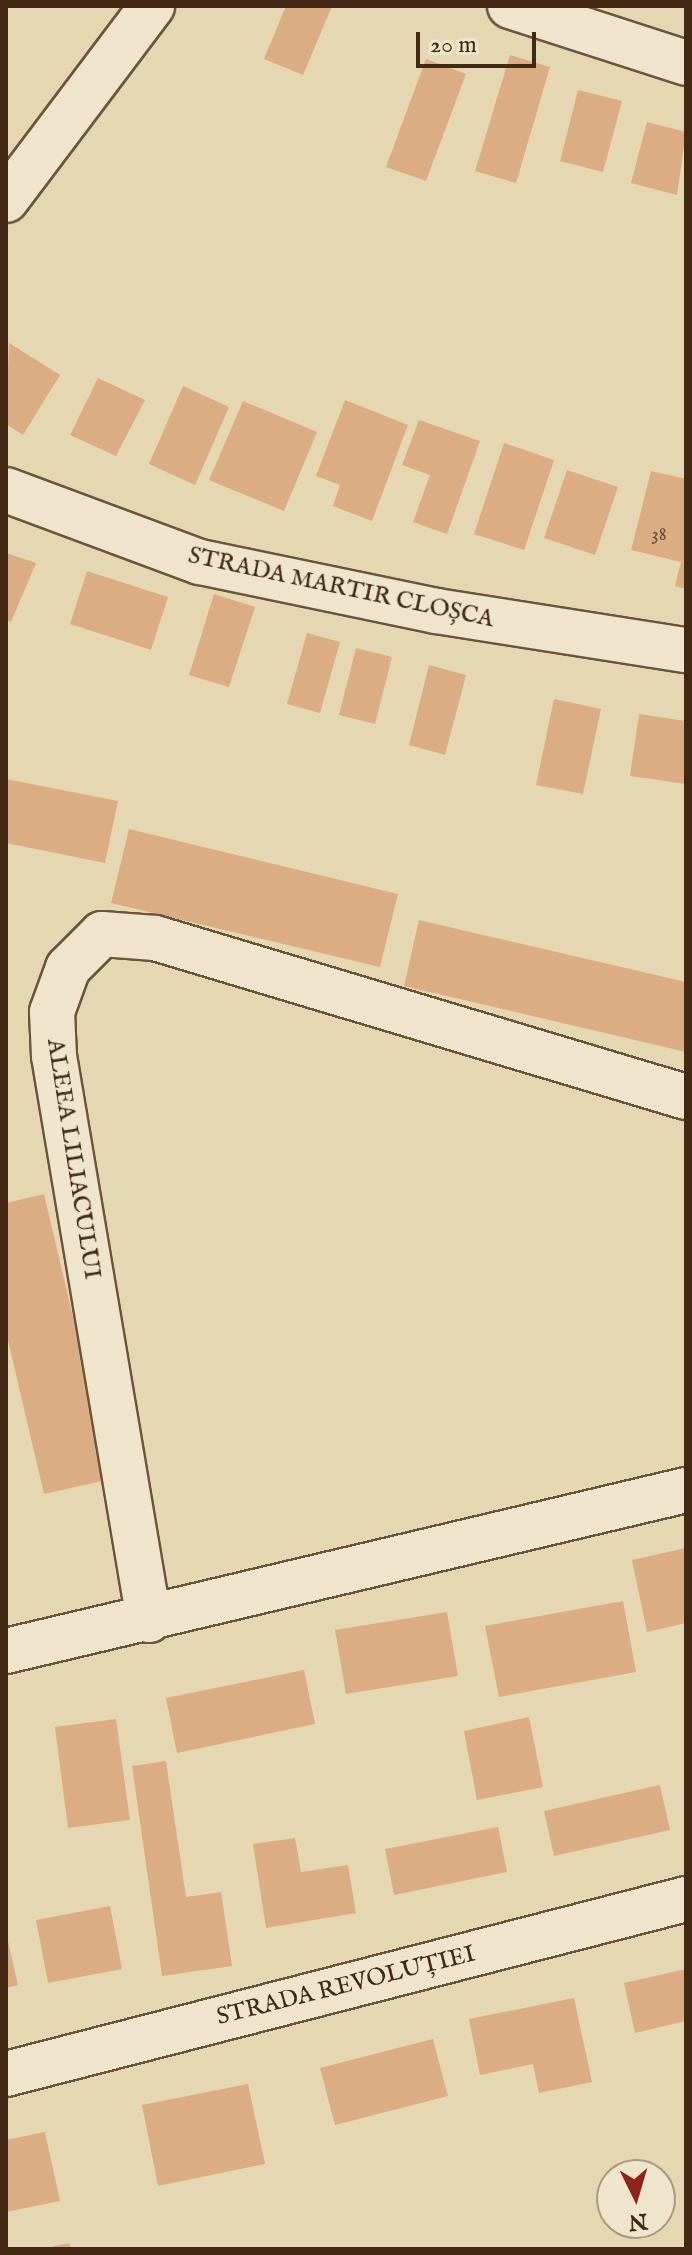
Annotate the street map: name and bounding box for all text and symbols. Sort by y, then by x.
scale bar [420,16,540,66]
text: 20 m [430,30,477,61]
house number: 38 [651,522,667,546]
street label: STRADA MARTIR CLOȘCA [186,541,496,635]
street label: ALEEA LILIACULUI [40,1037,106,1281]
street label: STRADA REVOLUȚIEI [214,1940,478,2032]
north arrow [596,2159,676,2239]
text: N [627,2206,649,2236]

